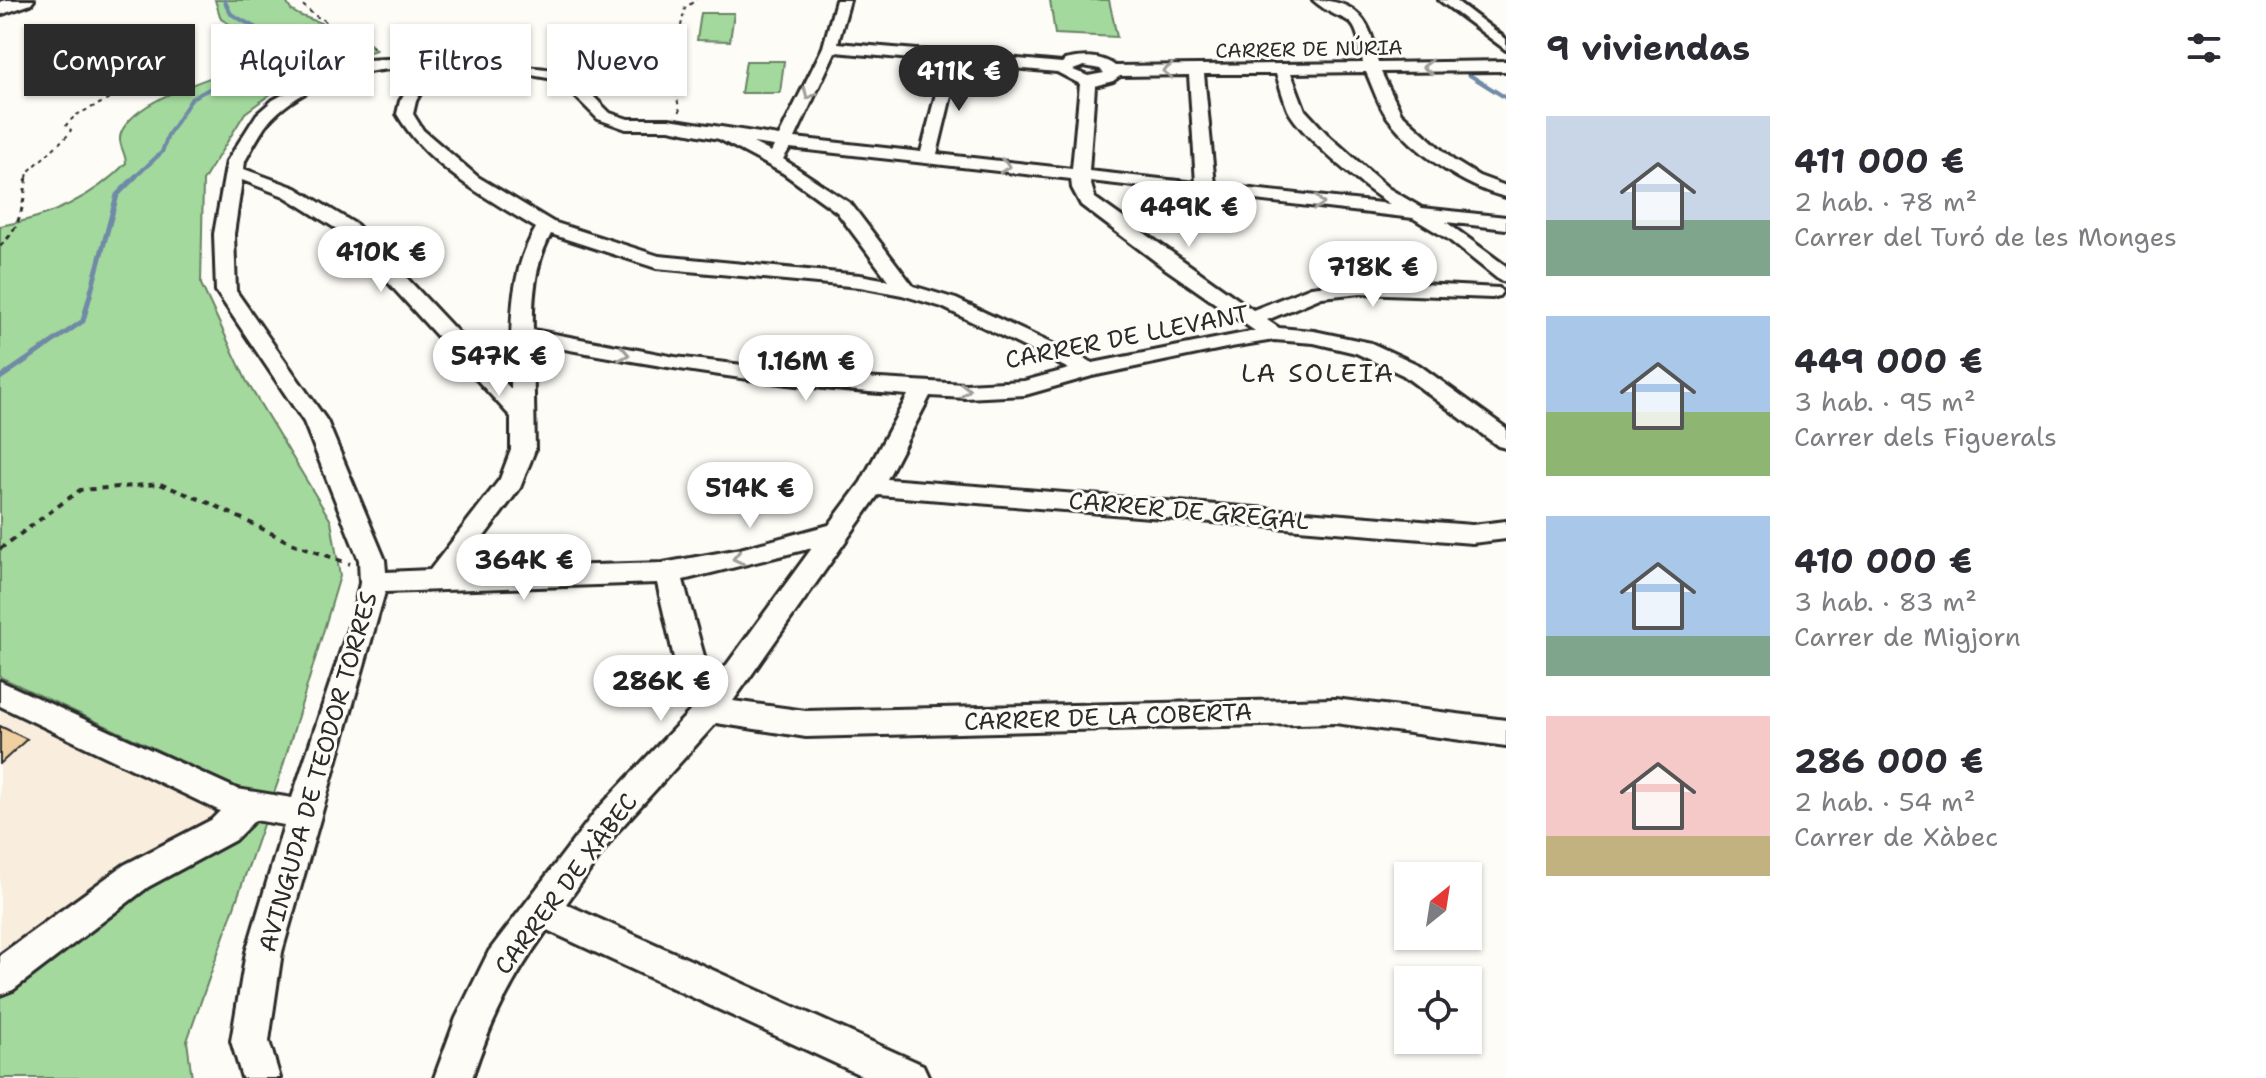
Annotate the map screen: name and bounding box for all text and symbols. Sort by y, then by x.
chip: Comprar [24,24,195,96]
chip: Alquilar [211,24,374,96]
chip: Filtros [390,24,531,96]
chip: Nuevo [547,24,687,96]
text: 9 viviendas [1546,25,1750,71]
icon: filters [2182,26,2226,70]
street label: CARRER DE NÚRIA [1215,34,1403,64]
pin: 411K € [894,45,1024,113]
text: 411K € [917,53,1001,88]
one-way arrow [1421,58,1434,75]
one-way arrow [1161,62,1174,80]
one-way arrow [802,86,818,100]
text: 411 000 € [1794,138,1964,184]
icon: home [1610,148,1706,244]
one-way arrow [998,157,1012,174]
pin: 449K € [1124,181,1254,249]
text: 2 hab. · 78 m² [1794,184,1977,219]
text: 449K € [1140,189,1238,224]
one-way arrow [1312,194,1326,211]
text: Carrer del Turó de les Monges [1794,219,2177,254]
pin: 410K € [316,226,446,294]
text: 410K € [336,234,426,269]
pin: 718K € [1308,241,1438,309]
text: 718K € [1327,249,1419,284]
street label: CARRER DE LLEVANT [1002,298,1252,376]
pin: 547K € [434,330,564,398]
pin: 1.16M € [732,335,880,403]
text: 547K € [451,338,547,373]
text: 449 000 € [1794,338,1983,384]
text: 1.16M € [757,343,855,378]
one-way arrow [617,345,630,362]
icon: home [1610,348,1706,444]
district label: LA SOLEIA [1241,355,1395,390]
one-way arrow [959,382,972,399]
text: 3 hab. · 95 m² [1794,384,1976,419]
text: Carrer dels Figuerals [1794,419,2057,454]
pin: 514K € [685,462,815,530]
text: 514K € [705,470,795,505]
street label: CARRER DE GREGAL [1067,485,1311,537]
pin: 364K € [459,534,589,602]
text: 410 000 € [1794,538,1972,584]
text: 364K € [474,542,574,577]
icon: home [1610,548,1706,644]
one-way arrow [732,549,746,566]
text: 3 hab. · 83 m² [1794,584,1977,619]
street label: AVINGUDA DE TEODOR TORRES [251,588,385,956]
text: Carrer de Migjorn [1794,619,2021,654]
pin: 286K € [596,655,726,723]
text: 286K € [611,663,711,698]
street label: CARRER DE LA COBERTA [963,696,1253,738]
text: 286 000 € [1794,738,1984,784]
icon: home [1610,748,1706,844]
text: 2 hab. · 54 m² [1794,784,1975,819]
street label: CARRER DE XÀBEC [487,787,645,981]
text: Carrer de Xàbec [1794,819,1998,854]
north arrow [1394,862,1482,950]
map controls [1394,862,1482,1054]
button: locate [1394,966,1482,1054]

